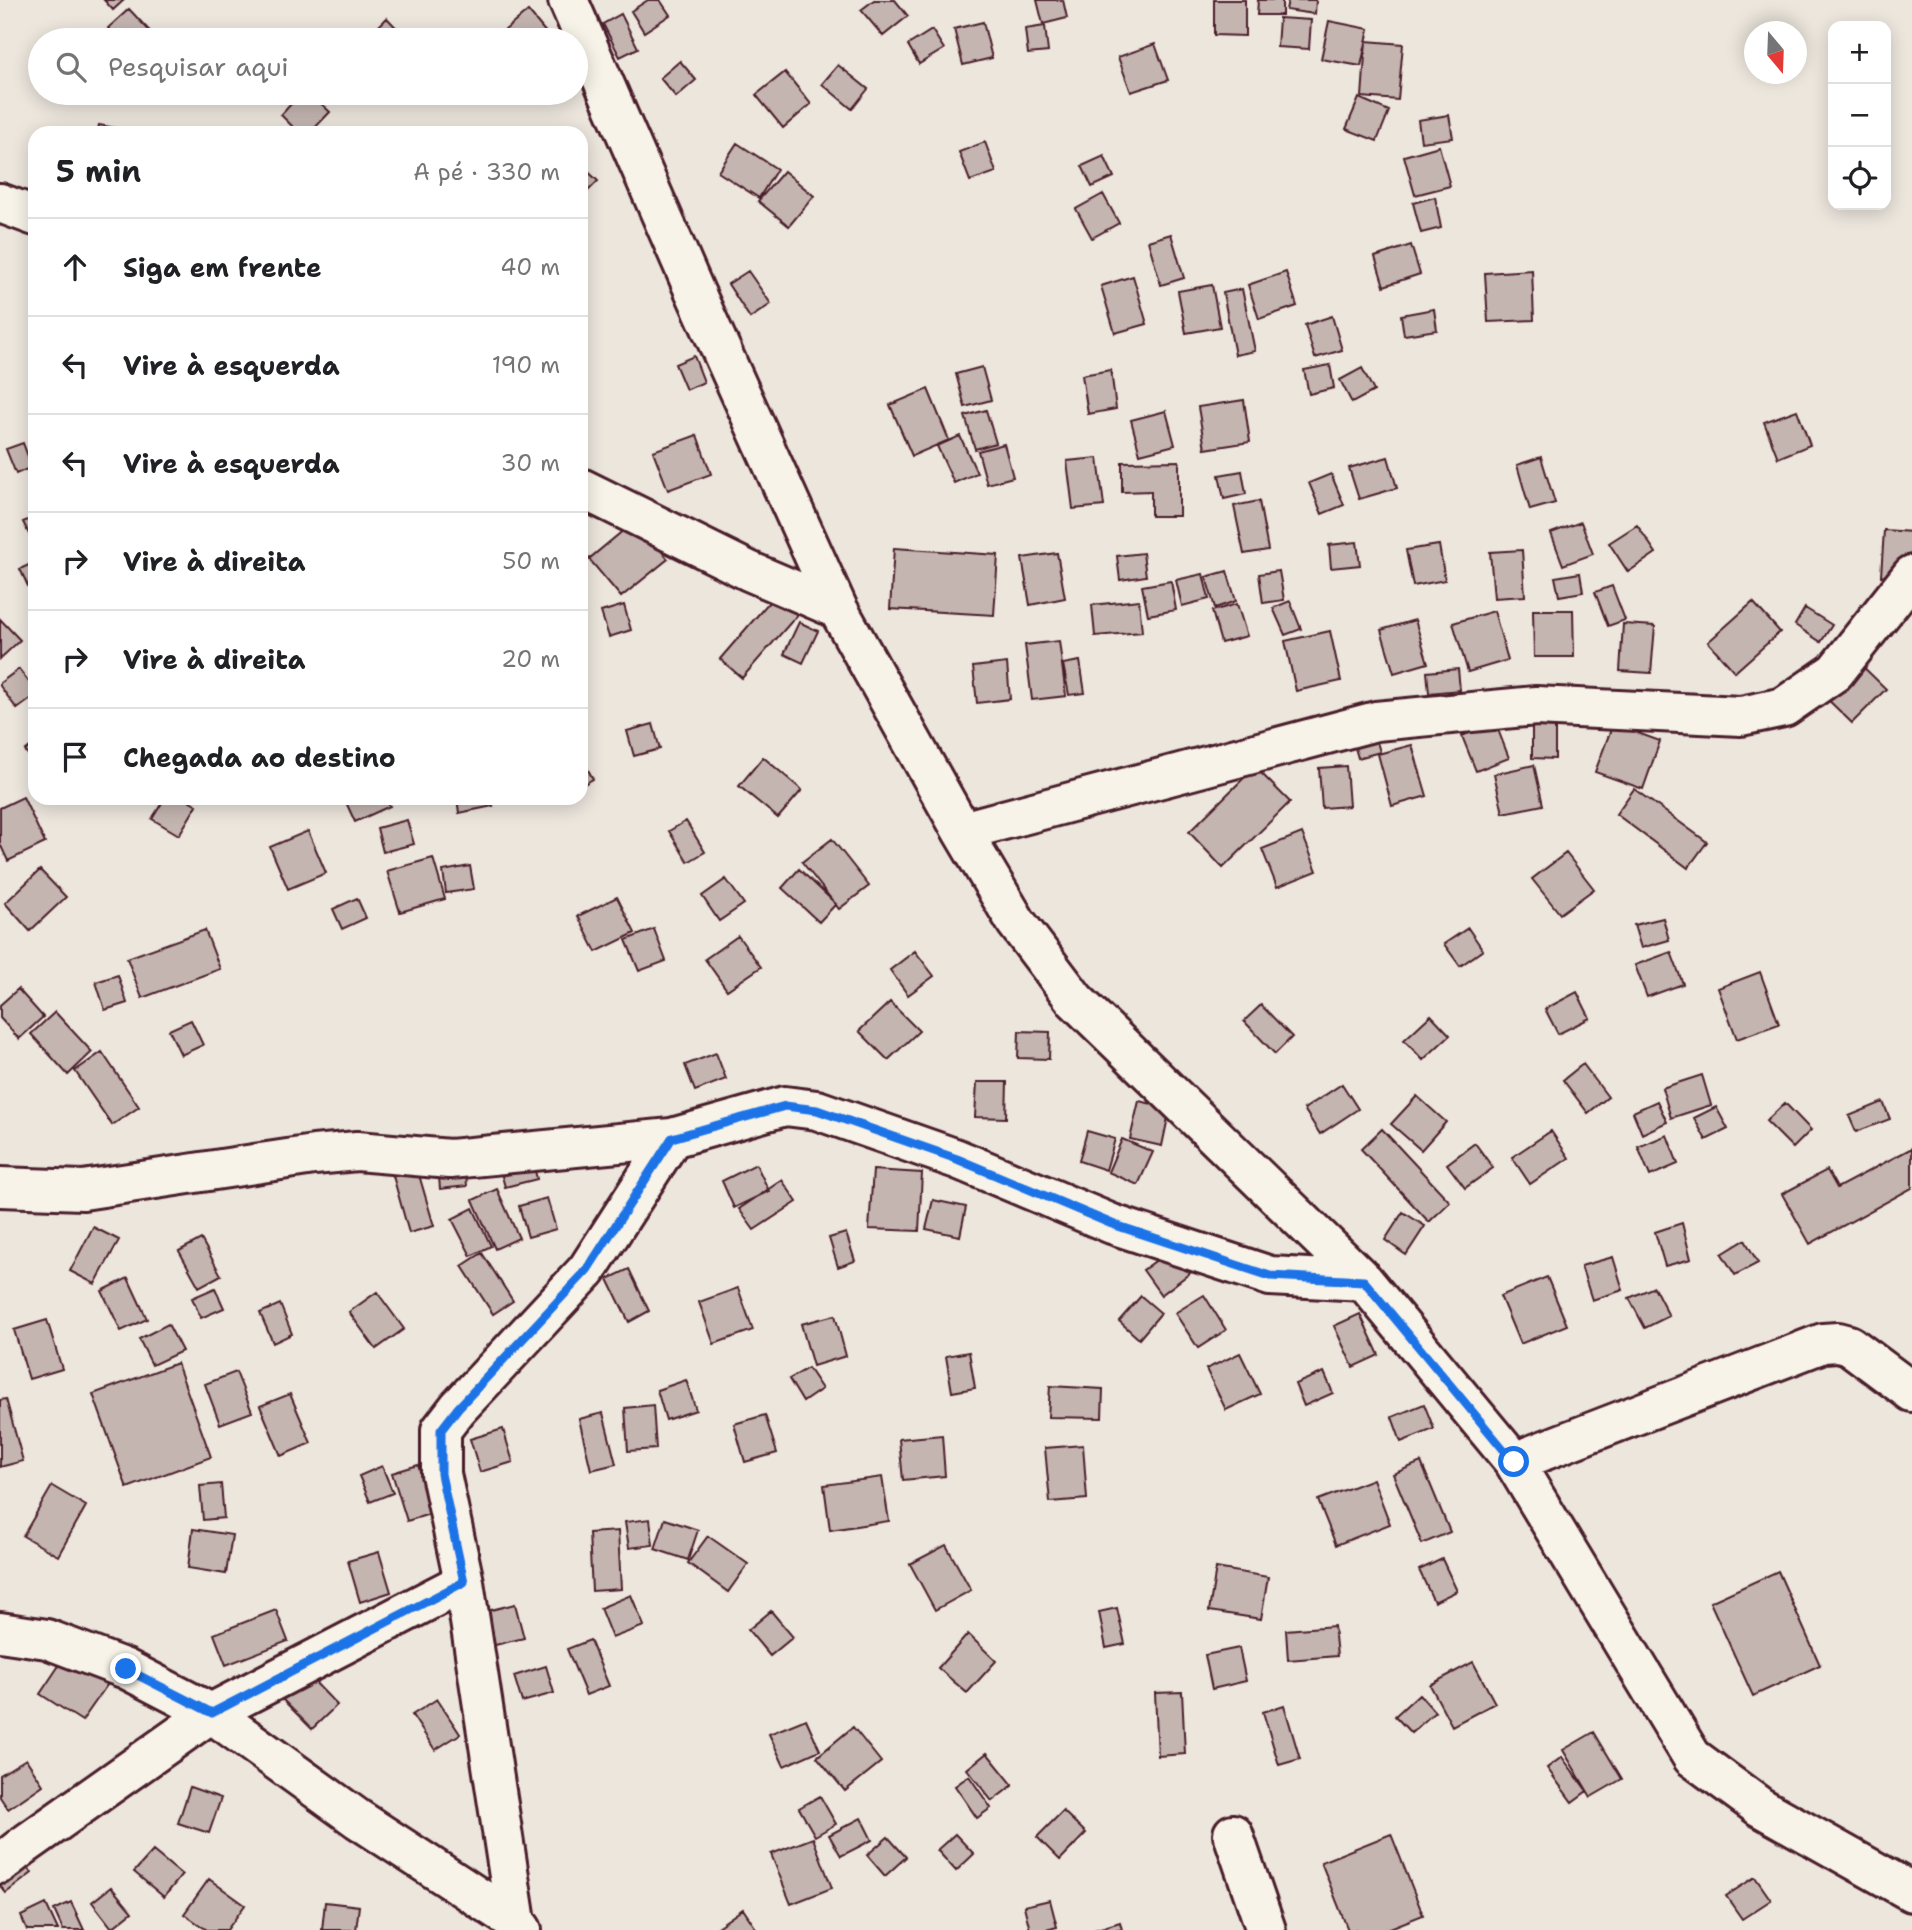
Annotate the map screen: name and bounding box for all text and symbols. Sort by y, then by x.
north arrow [1744,21,1807,84]
map controls [1828,21,1891,210]
button: + [1828,21,1891,84]
search box [28,28,588,105]
icon: search [52,48,90,86]
text: Pesquisar aqui [108,49,289,84]
button: − [1828,84,1891,147]
button: locate [1828,147,1891,210]
text: 5 min [56,151,141,192]
text: A pé · 330 m [413,157,560,187]
icon: ahead [56,248,94,286]
text: Siga em frente [123,250,322,285]
text: 40 m [500,252,560,282]
icon: left [56,346,94,384]
text: Vire à esquerda [123,348,340,383]
text: 190 m [492,350,560,380]
icon: left [56,444,94,482]
text: Vire à esquerda [123,446,340,481]
text: 30 m [501,448,560,478]
icon: right [56,542,94,580]
text: Vire à direita [123,544,305,579]
text: 50 m [502,546,560,576]
icon: right [56,640,94,678]
text: Vire à direita [123,642,305,677]
text: 20 m [501,644,560,674]
icon: arrive [56,738,94,776]
text: Chegada ao destino [123,740,396,775]
route start [1498,1446,1529,1477]
route end [110,1653,141,1684]

